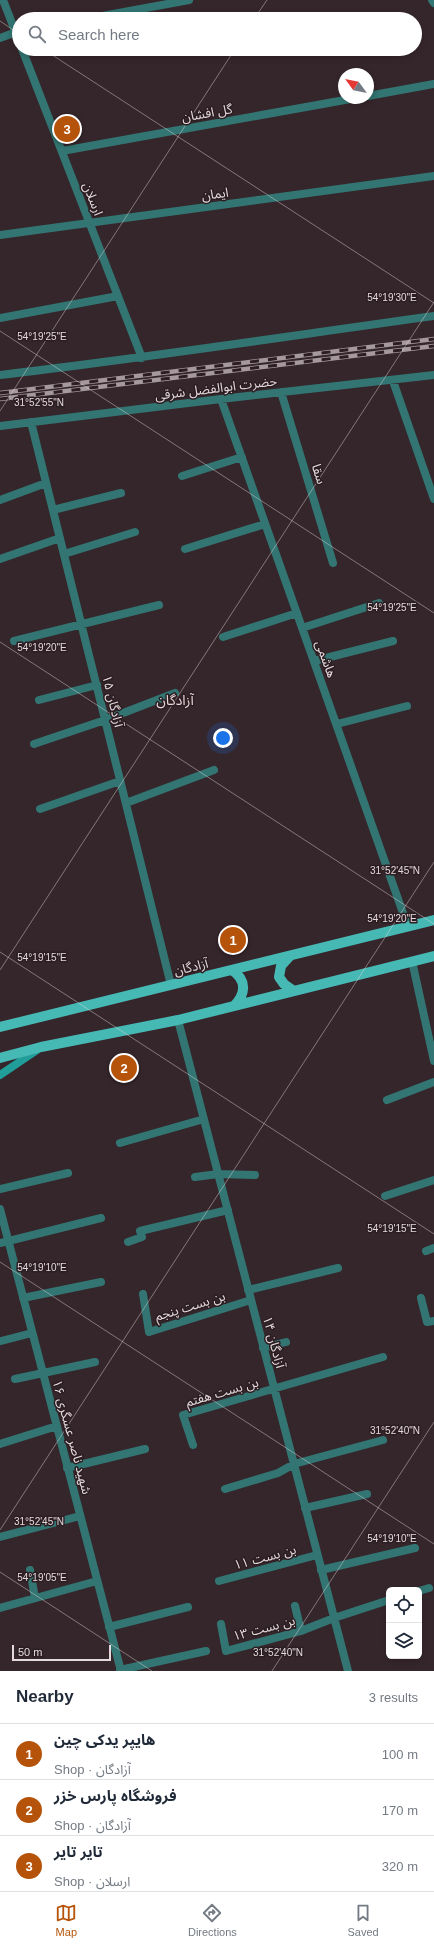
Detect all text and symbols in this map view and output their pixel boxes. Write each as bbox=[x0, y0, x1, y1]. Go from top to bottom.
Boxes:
search box bbox=[12, 12, 422, 56]
icon: search bbox=[26, 23, 48, 45]
text: Search here bbox=[58, 26, 140, 43]
north arrow bbox=[338, 68, 374, 104]
street label: گل افشان bbox=[181, 101, 234, 126]
pin: 3 bbox=[54, 114, 80, 144]
street label: ارسلان bbox=[79, 180, 106, 218]
street label: ایمان bbox=[200, 185, 230, 204]
text: 54°19'30"E bbox=[367, 292, 417, 303]
text: 54°19'25"E bbox=[17, 331, 67, 342]
street label: حضرت ابوالفضل شرقی bbox=[154, 373, 278, 404]
text: 31°52'55"N bbox=[14, 397, 64, 408]
street label: سقا bbox=[309, 462, 329, 486]
text: 54°19'25"E bbox=[367, 602, 417, 613]
street label: هاشمی bbox=[311, 638, 340, 680]
text: 54°19'20"E bbox=[17, 642, 67, 653]
street label: ۱۵ آزادگان bbox=[98, 673, 127, 730]
district label: آزادگان bbox=[156, 692, 195, 709]
your location bbox=[213, 728, 233, 748]
text: 31°52'45"N bbox=[370, 865, 420, 876]
text: 54°19'20"E bbox=[367, 913, 417, 924]
pin: 1 bbox=[220, 925, 246, 955]
text: 54°19'15"E bbox=[17, 952, 67, 963]
street label: آزادگان bbox=[172, 955, 211, 979]
pin: 2 bbox=[111, 1053, 137, 1083]
text: 54°19'15"E bbox=[367, 1223, 417, 1234]
text: 54°19'10"E bbox=[17, 1262, 67, 1273]
street label: بن بست پنجم bbox=[153, 1288, 228, 1327]
street label: ۱۴ آزادگان bbox=[259, 1314, 288, 1371]
street label: بن بست هفتم bbox=[184, 1374, 261, 1412]
street label: ۱۶ شهید ناصر عسگری bbox=[49, 1378, 94, 1496]
text: 31°52'40"N bbox=[370, 1425, 420, 1436]
text: 31°52'45"N bbox=[14, 1516, 64, 1527]
text: 54°19'10"E bbox=[367, 1533, 417, 1544]
street label: بن بست ۱۱ bbox=[232, 1541, 298, 1573]
text: 54°19'05"E bbox=[17, 1572, 67, 1583]
map controls bbox=[386, 1587, 422, 1659]
button: locate bbox=[386, 1587, 422, 1623]
street label: بن بست ۱۳ bbox=[231, 1612, 297, 1644]
button: layers bbox=[386, 1623, 422, 1659]
scale bar bbox=[12, 1643, 111, 1662]
text: 50 m bbox=[18, 1646, 42, 1658]
text: 31°52'40"N bbox=[253, 1647, 303, 1658]
text: Nearby bbox=[16, 1687, 74, 1706]
text: 3 results bbox=[369, 1690, 418, 1705]
text: هایپر یدکی چین bbox=[54, 1731, 155, 1748]
text: 1 bbox=[25, 1747, 33, 1762]
text: 100 m bbox=[382, 1747, 418, 1762]
text: Shop · آزادگان bbox=[54, 1762, 131, 1777]
text: فروشگاه پارس خزر bbox=[54, 1787, 177, 1804]
text: 2 bbox=[25, 1803, 33, 1818]
text: 170 m bbox=[382, 1803, 418, 1818]
text: Shop · آزادگان bbox=[54, 1818, 131, 1833]
text: تایر تایر bbox=[54, 1843, 103, 1860]
text: 3 bbox=[25, 1859, 33, 1874]
text: 320 m bbox=[382, 1859, 418, 1874]
text: Shop · ارسلان bbox=[54, 1874, 130, 1889]
tab: Map bbox=[55, 1902, 77, 1938]
tab: Directions bbox=[188, 1902, 237, 1938]
tab: Saved bbox=[347, 1902, 379, 1938]

